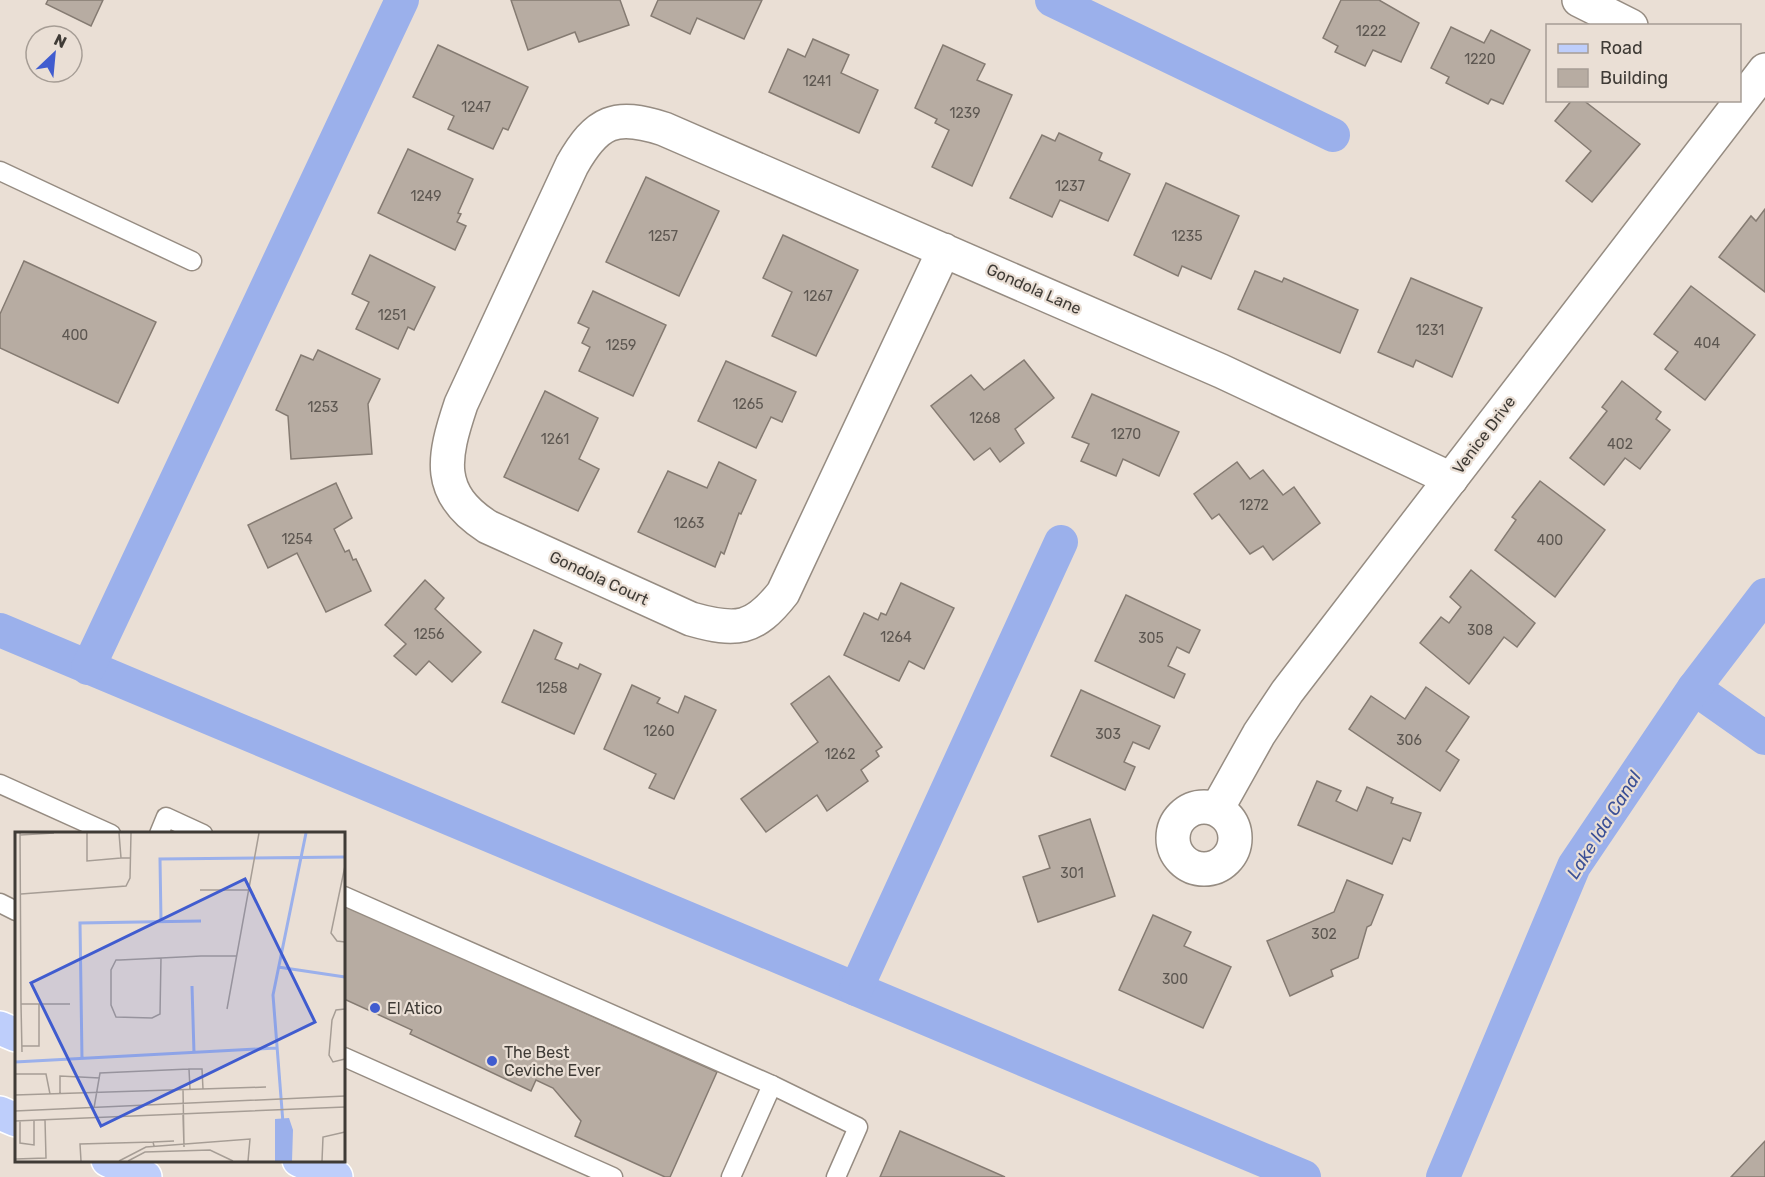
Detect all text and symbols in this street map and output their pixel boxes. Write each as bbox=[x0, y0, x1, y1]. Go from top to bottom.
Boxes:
house number: 1222 bbox=[1356, 23, 1386, 40]
north arrow bbox=[24, 24, 84, 84]
legend bbox=[1546, 24, 1741, 102]
text: N bbox=[51, 30, 70, 52]
text: Road bbox=[1600, 37, 1643, 59]
house number: 1220 bbox=[1464, 51, 1496, 68]
text: Building bbox=[1600, 67, 1668, 89]
house number: 1241 bbox=[803, 73, 831, 90]
house number: 1247 bbox=[461, 99, 491, 116]
house number: 1239 bbox=[950, 105, 980, 122]
house number: 1237 bbox=[1055, 178, 1085, 195]
house number: 1249 bbox=[411, 188, 441, 205]
house number: 1257 bbox=[648, 228, 678, 245]
house number: 1235 bbox=[1172, 228, 1202, 245]
street label: Gondola Lane bbox=[984, 260, 1084, 318]
house number: 1267 bbox=[803, 288, 833, 305]
house number: 1251 bbox=[378, 307, 406, 324]
house number: 1231 bbox=[1416, 322, 1444, 339]
house number: 400 bbox=[62, 327, 88, 344]
house number: 404 bbox=[1694, 335, 1720, 352]
house number: 1259 bbox=[606, 337, 636, 354]
street label: Venice Drive bbox=[1449, 392, 1519, 478]
house number: 1265 bbox=[733, 396, 763, 413]
house number: 1253 bbox=[308, 399, 338, 416]
house number: 1268 bbox=[969, 410, 1001, 427]
house number: 1270 bbox=[1111, 426, 1141, 443]
house number: 1261 bbox=[541, 431, 569, 448]
house number: 402 bbox=[1607, 436, 1633, 453]
house number: 1272 bbox=[1239, 497, 1269, 514]
house number: 1263 bbox=[673, 515, 705, 532]
house number: 1254 bbox=[281, 531, 313, 548]
house number: 400 bbox=[1537, 532, 1563, 549]
street label: Gondola Court bbox=[547, 547, 651, 609]
house number: 308 bbox=[1467, 622, 1493, 639]
house number: 1256 bbox=[414, 626, 444, 643]
house number: 1264 bbox=[880, 629, 912, 646]
house number: 305 bbox=[1138, 630, 1164, 647]
house number: 1258 bbox=[536, 680, 568, 697]
house number: 1260 bbox=[643, 723, 675, 740]
house number: 303 bbox=[1095, 726, 1121, 743]
house number: 306 bbox=[1396, 732, 1422, 749]
house number: 1262 bbox=[825, 746, 855, 763]
water label: Lake Ida Canal bbox=[1562, 767, 1646, 883]
inset map bbox=[15, 832, 345, 1162]
house number: 301 bbox=[1060, 865, 1084, 882]
house number: 302 bbox=[1311, 926, 1337, 943]
house number: 300 bbox=[1162, 971, 1188, 988]
place label: El Atico bbox=[387, 999, 443, 1018]
marker: El Atico bbox=[368, 1001, 382, 1015]
place label: The Best Ceviche Ever bbox=[504, 1043, 601, 1080]
marker: The Best Ceviche Ever bbox=[485, 1054, 499, 1068]

